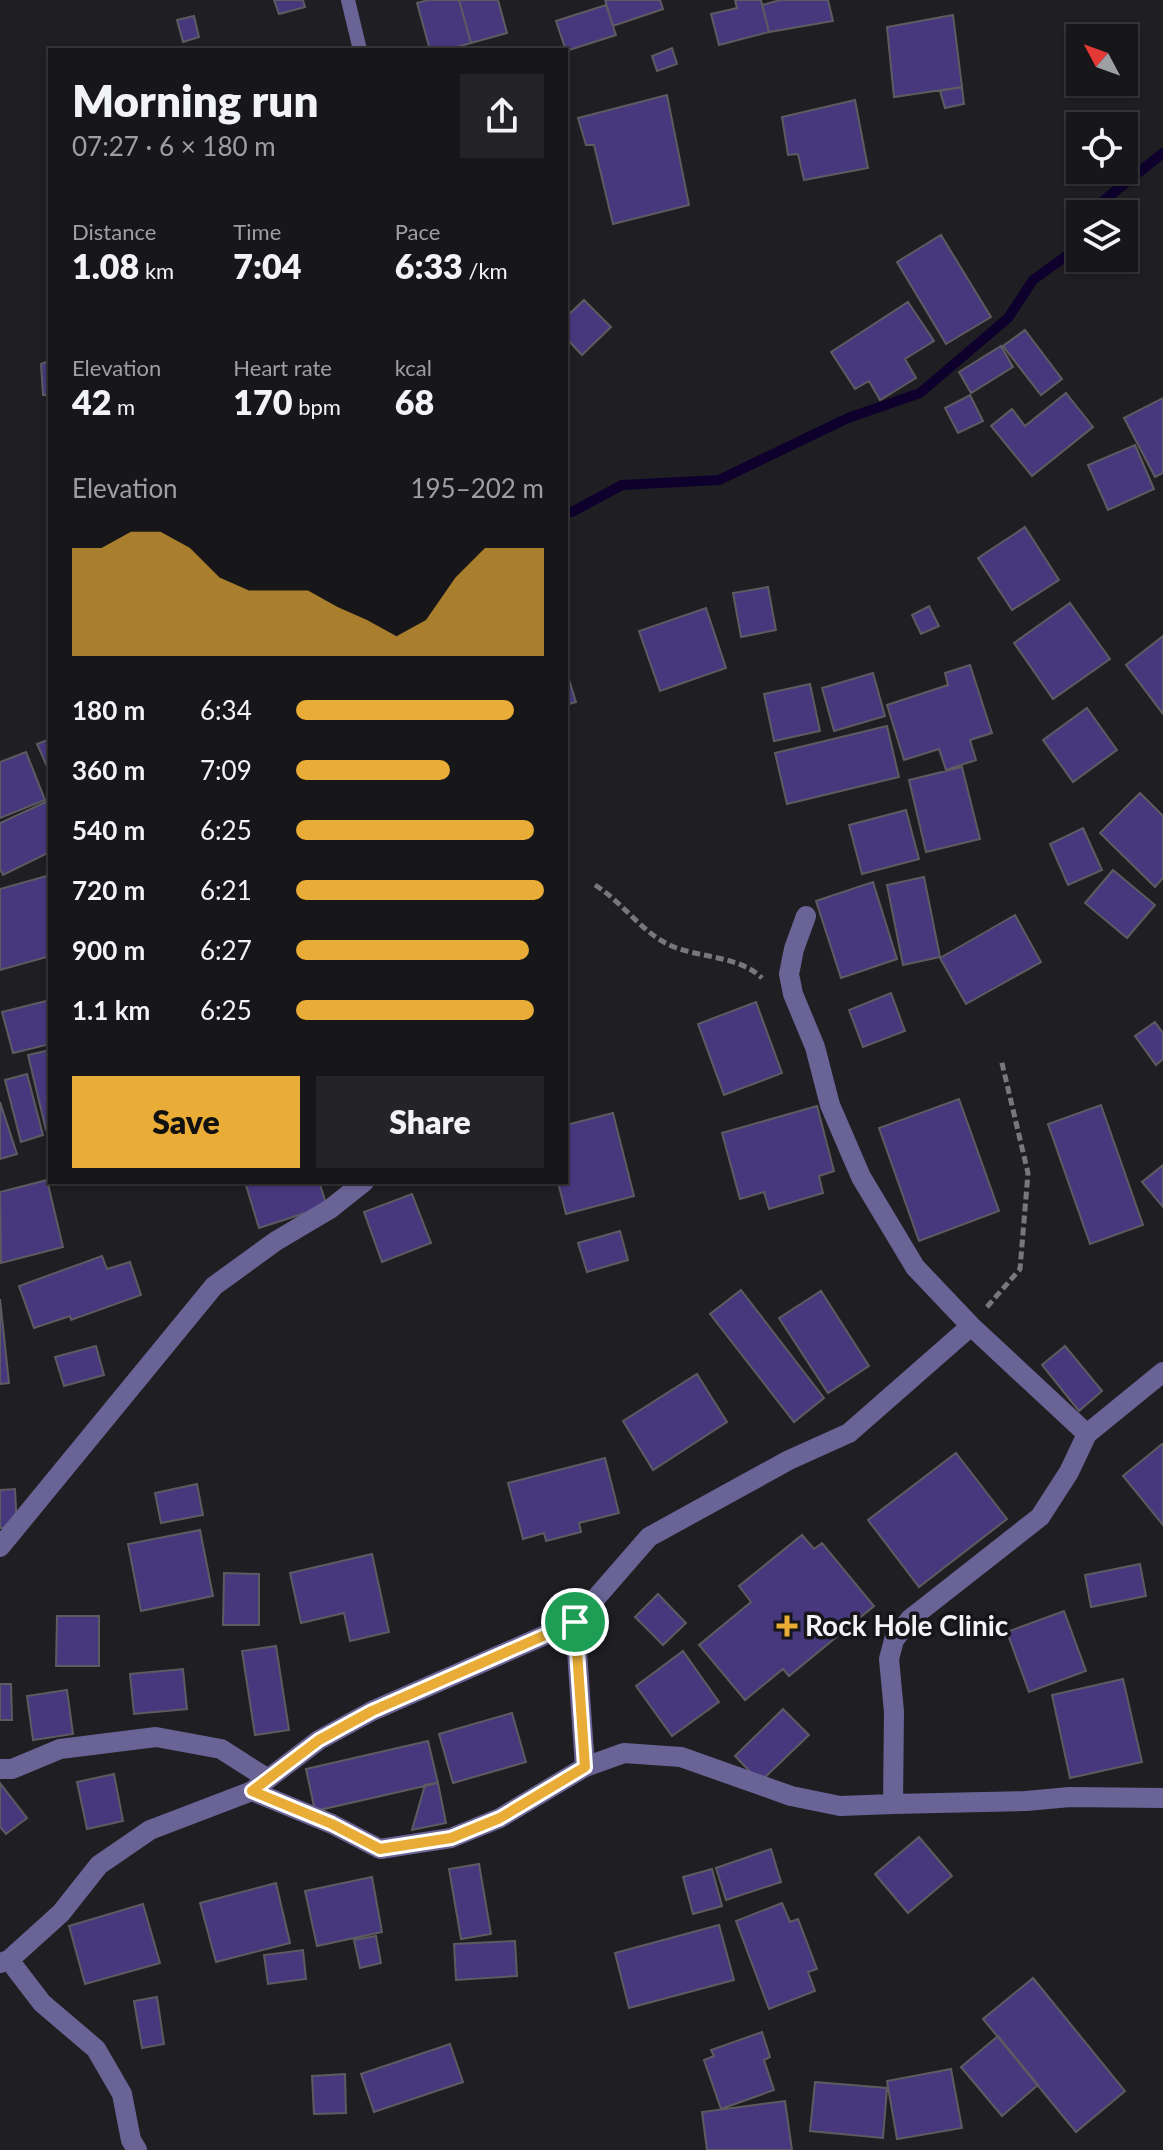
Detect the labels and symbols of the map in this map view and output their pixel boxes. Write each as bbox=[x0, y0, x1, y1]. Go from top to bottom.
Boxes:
north arrow bbox=[1066, 24, 1138, 96]
pin bbox=[541, 1588, 609, 1656]
place label: Rock Hole Clinic bbox=[805, 1608, 1009, 1642]
marker: Rock Hole Clinic bbox=[776, 1615, 798, 1637]

